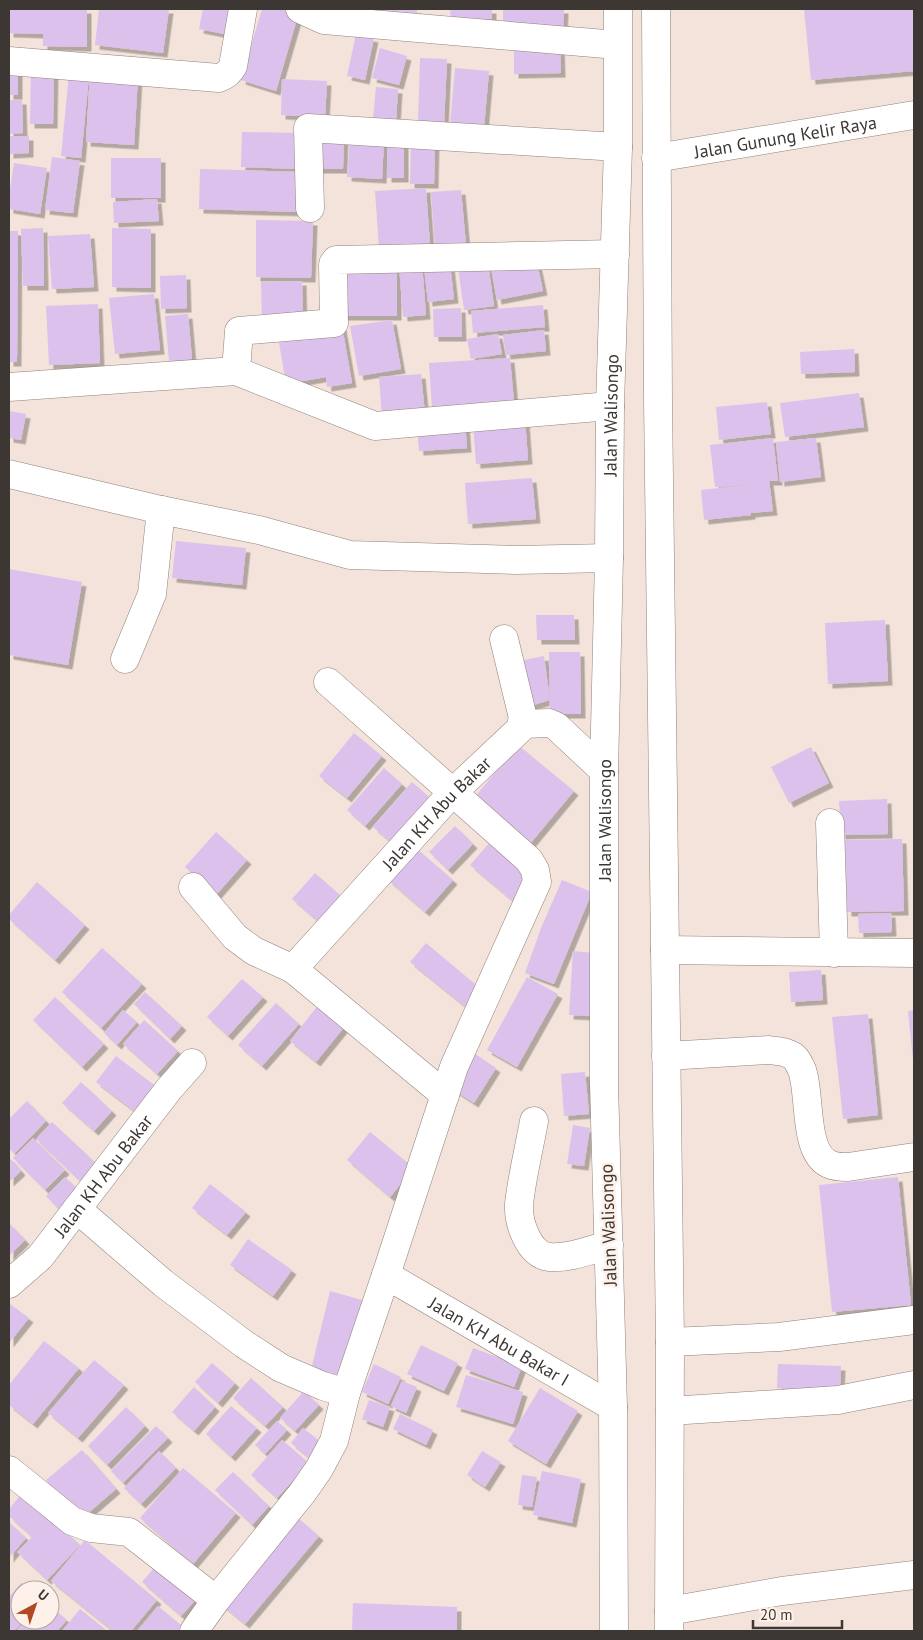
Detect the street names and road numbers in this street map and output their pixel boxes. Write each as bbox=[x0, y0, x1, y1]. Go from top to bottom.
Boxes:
street label: Jalan Gunung Kelir Raya bbox=[691, 110, 878, 163]
street label: Jalan Walisongo bbox=[598, 354, 623, 477]
street label: Jalan KH Abu Bakar bbox=[376, 751, 496, 875]
street label: Jalan Walisongo bbox=[593, 759, 616, 882]
street label: Jalan KH Abu Bakar bbox=[48, 1110, 157, 1242]
street label: Jalan Walisongo bbox=[594, 1164, 622, 1287]
street label: Jalan KH Abu Bakar I bbox=[424, 1291, 573, 1391]

